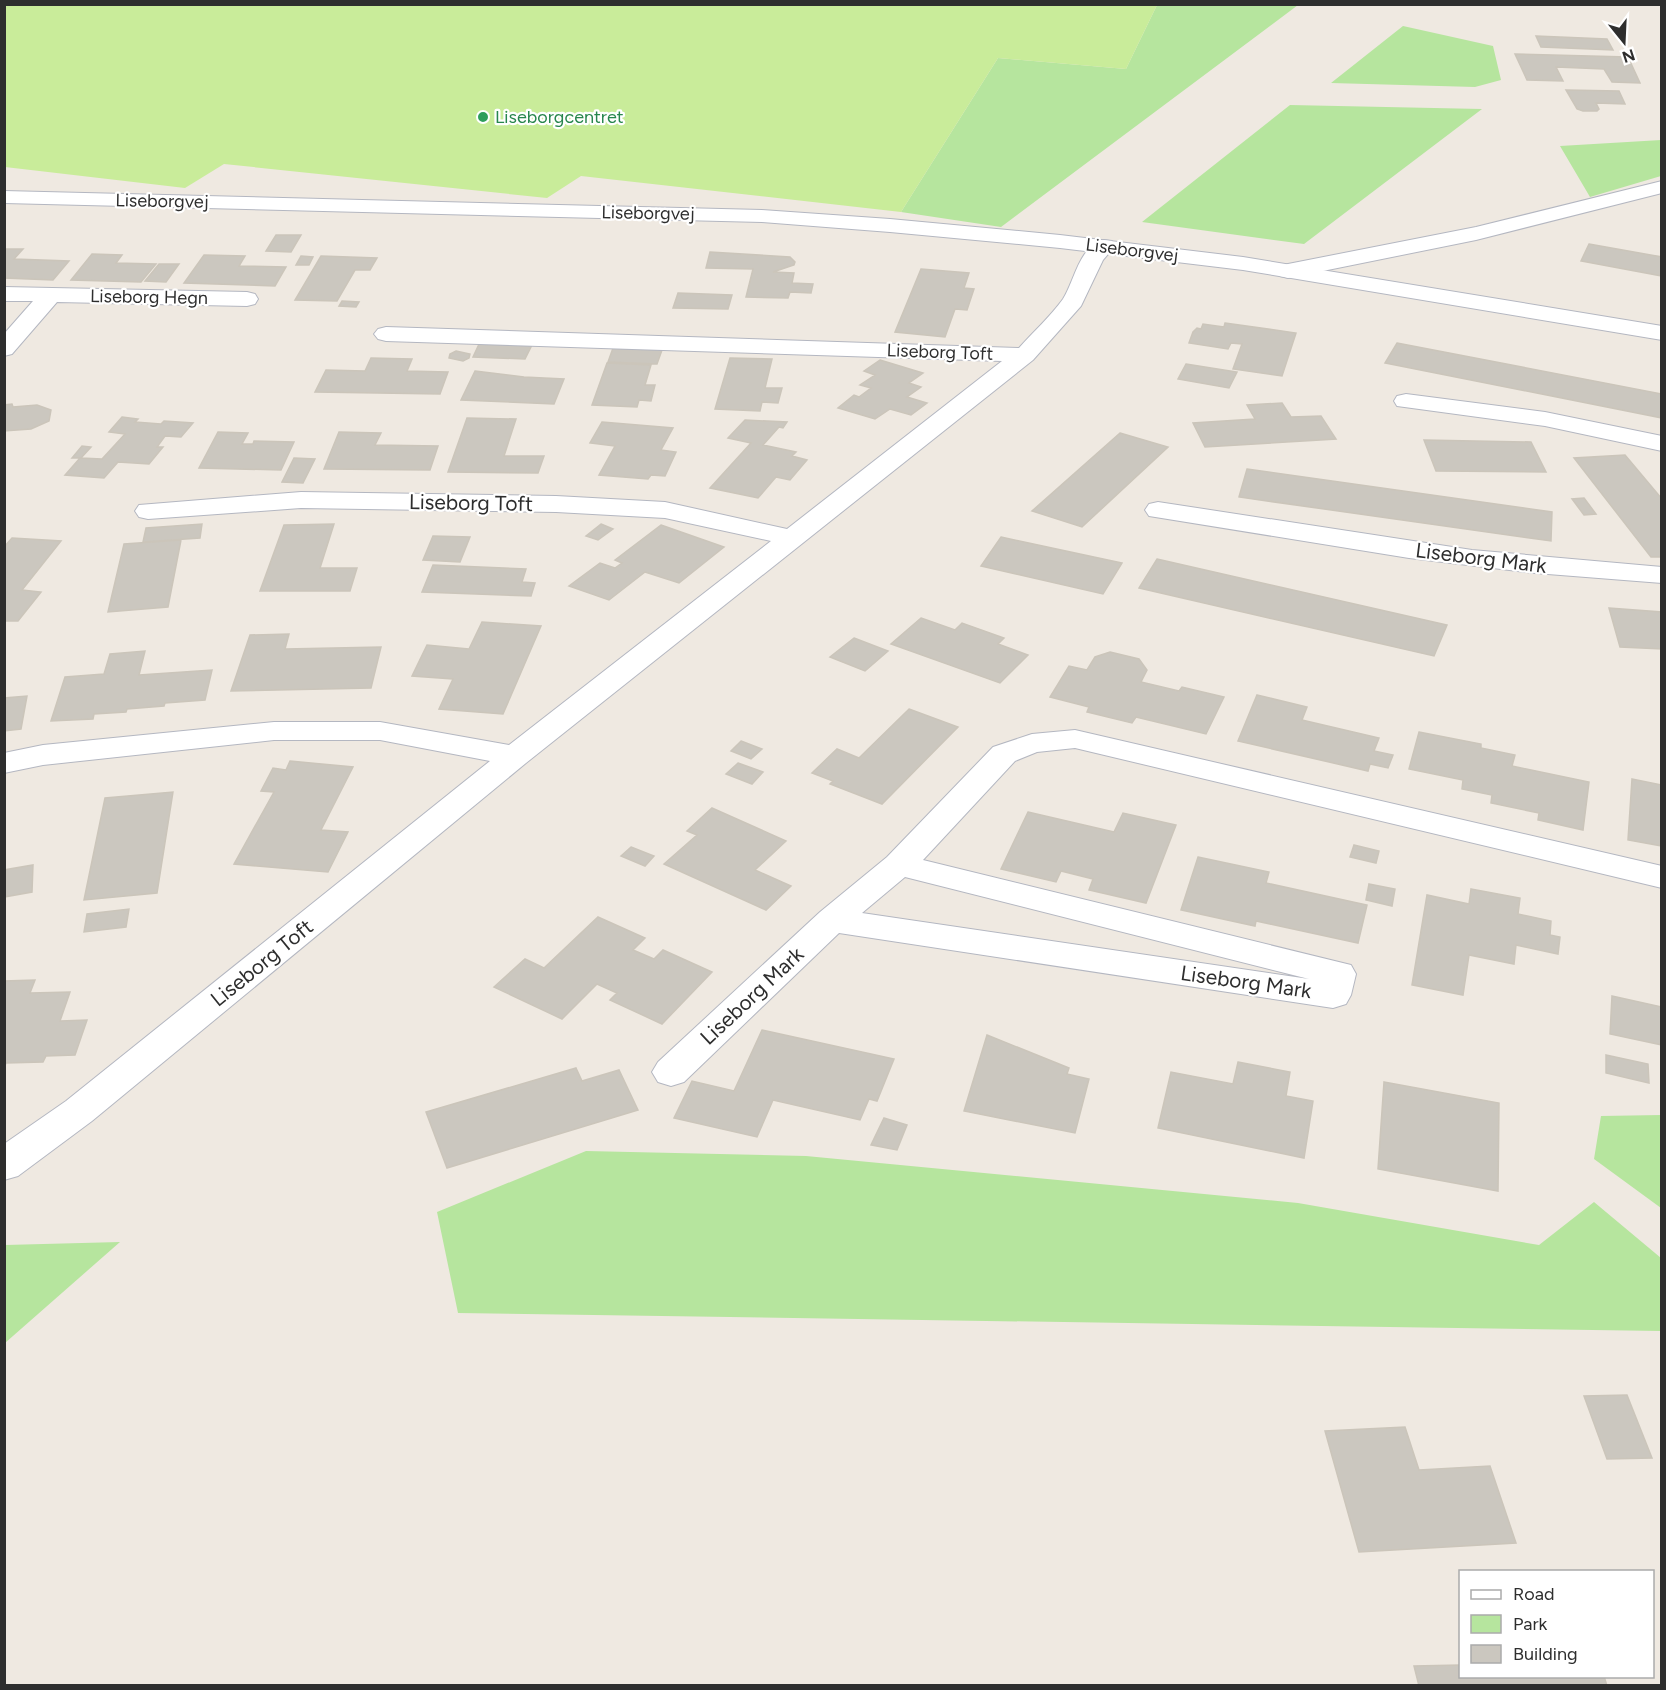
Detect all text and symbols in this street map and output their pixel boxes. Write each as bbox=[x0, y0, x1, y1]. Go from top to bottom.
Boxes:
north arrow bbox=[1594, 12, 1654, 72]
text: N bbox=[1620, 45, 1637, 67]
place label: Liseborgcentret bbox=[495, 106, 624, 128]
marker: Liseborgcentret bbox=[476, 110, 490, 124]
street label: Liseborgvej bbox=[115, 189, 209, 213]
street label: Liseborgvej bbox=[601, 201, 695, 225]
street label: Liseborgvej bbox=[1084, 233, 1180, 267]
street label: Liseborg Hegn bbox=[90, 285, 208, 309]
street label: Liseborg Toft bbox=[886, 339, 994, 365]
street label: Liseborg Toft bbox=[409, 489, 533, 516]
street label: Liseborg Mark bbox=[1414, 537, 1549, 578]
street label: Liseborg Toft bbox=[206, 914, 318, 1011]
street label: Liseborg Mark bbox=[695, 941, 809, 1050]
street label: Liseborg Mark bbox=[1179, 960, 1314, 1003]
legend bbox=[1459, 1570, 1654, 1678]
text: Road bbox=[1513, 1583, 1554, 1605]
text: Park bbox=[1513, 1613, 1548, 1635]
text: Building bbox=[1513, 1643, 1578, 1665]

